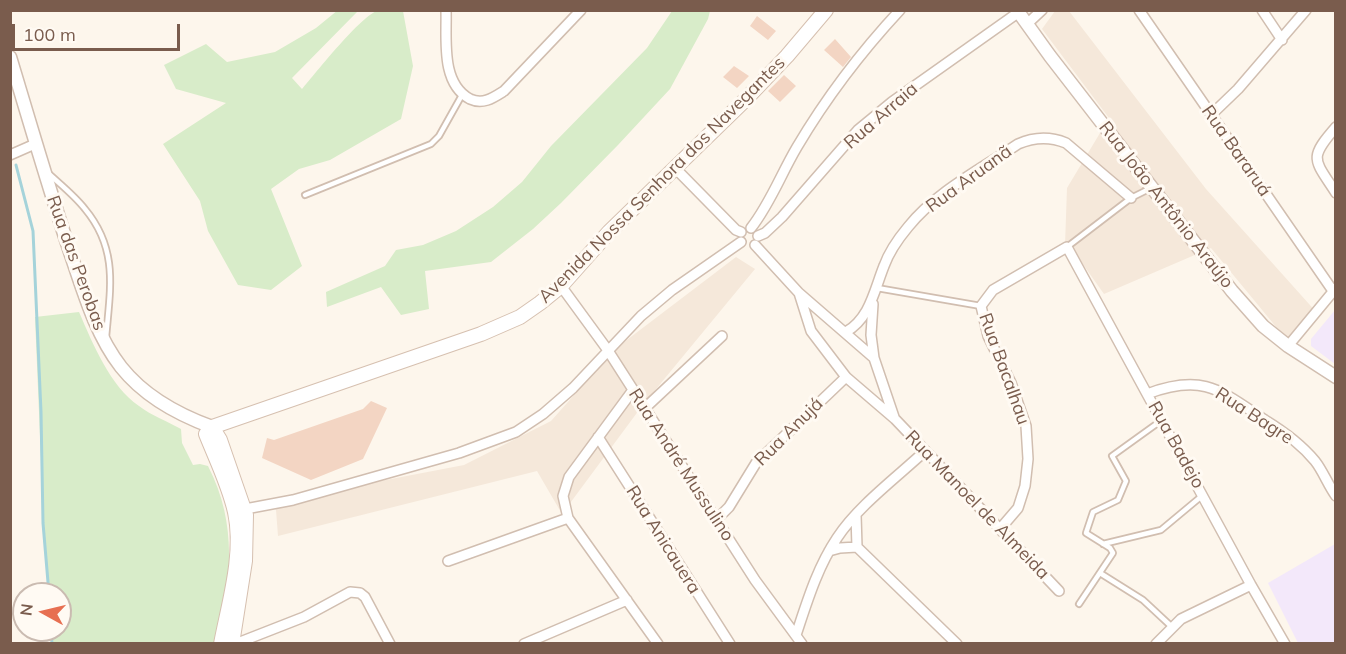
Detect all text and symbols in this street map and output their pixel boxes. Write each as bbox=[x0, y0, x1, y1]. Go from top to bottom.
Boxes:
scale bar bbox=[15, 12, 183, 50]
text: 100 m bbox=[23, 23, 76, 46]
street label: Avenida Nossa Senhora dos Navegantes bbox=[534, 52, 790, 308]
street label: Rua Arraia bbox=[840, 78, 922, 154]
street label: Rua Bararuá bbox=[1197, 101, 1275, 201]
street label: Rua João Antônio Araújo bbox=[1094, 117, 1238, 293]
street label: Rua Aruanã bbox=[922, 141, 1016, 217]
street label: Rua das Perobas bbox=[42, 193, 110, 333]
street label: Rua Bacalhau bbox=[974, 310, 1034, 428]
street label: Rua Bagre bbox=[1211, 383, 1297, 449]
street label: Rua André Mussulino bbox=[624, 385, 738, 545]
street label: Rua Anujá bbox=[750, 393, 828, 471]
street label: Rua Badejo bbox=[1143, 398, 1209, 492]
street label: Rua Manoel de Almeida bbox=[900, 426, 1054, 584]
street label: Rua Anicauera bbox=[621, 482, 705, 598]
north arrow bbox=[12, 582, 72, 642]
text: N bbox=[15, 602, 37, 617]

